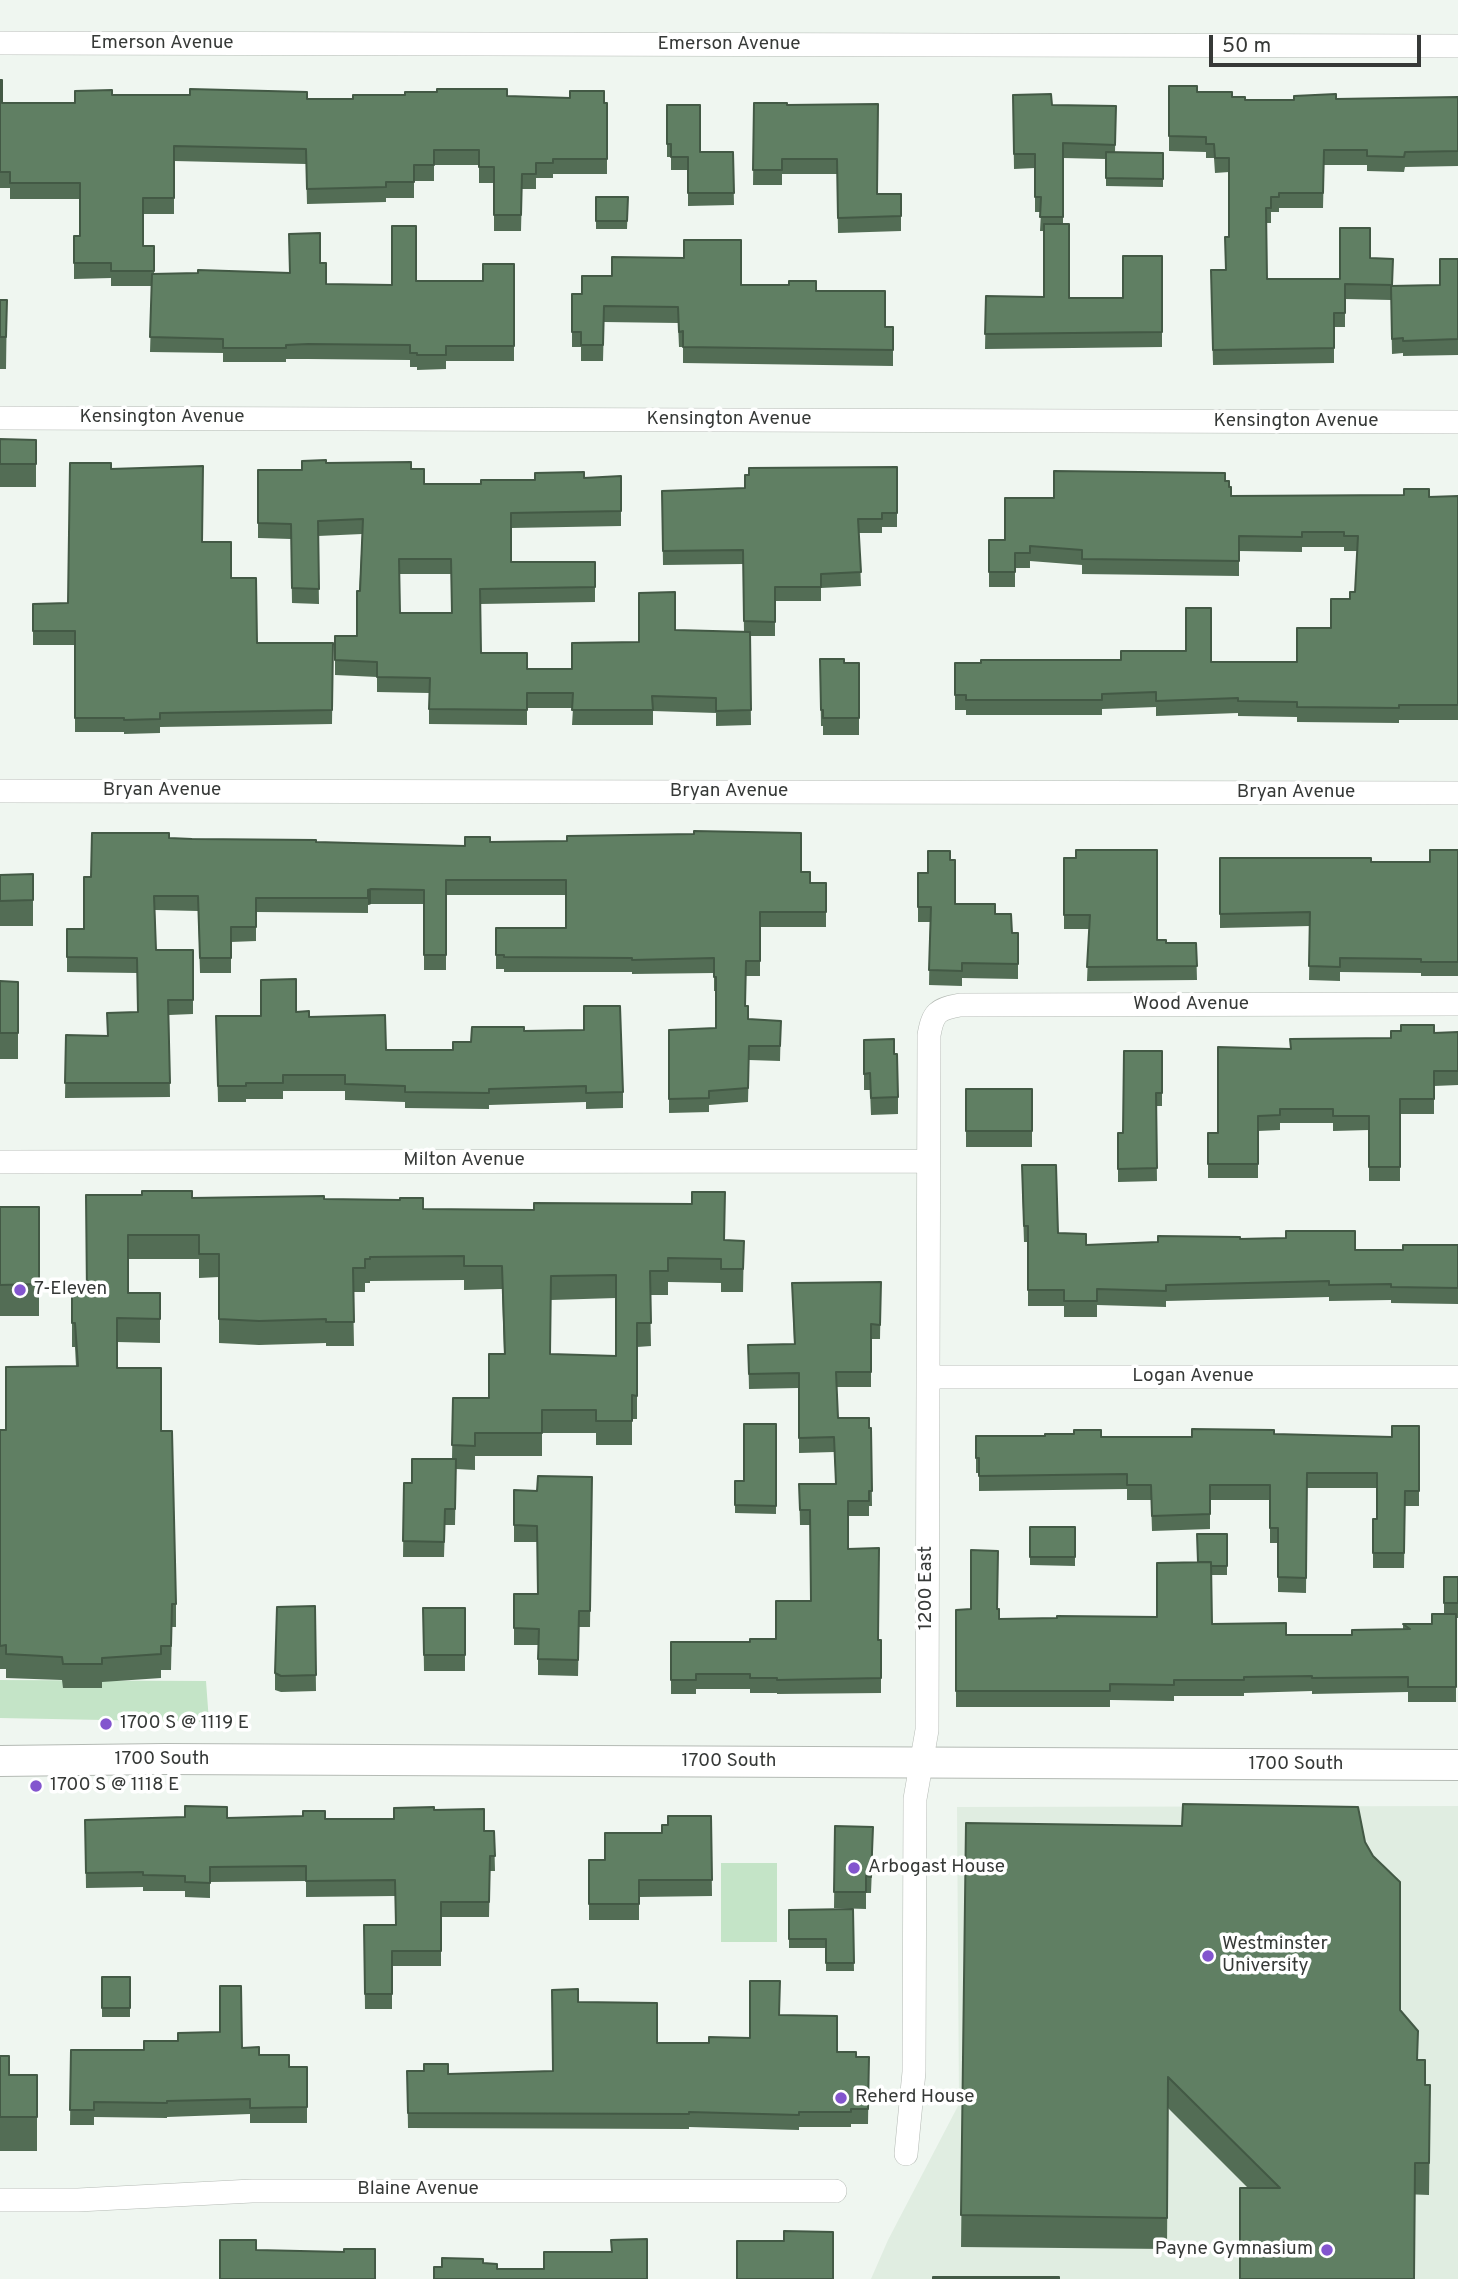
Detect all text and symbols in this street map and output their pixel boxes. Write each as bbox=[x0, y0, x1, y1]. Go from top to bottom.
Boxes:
scale bar bbox=[1213, 21, 1425, 65]
street label: Emerson Avenue bbox=[90, 33, 234, 55]
text: 50 m bbox=[1222, 33, 1271, 60]
street label: Emerson Avenue bbox=[657, 34, 801, 56]
street label: Kensington Avenue bbox=[80, 407, 244, 429]
street label: Kensington Avenue bbox=[647, 409, 811, 431]
street label: Kensington Avenue bbox=[1214, 411, 1378, 433]
street label: Bryan Avenue bbox=[103, 780, 221, 802]
street label: Bryan Avenue bbox=[670, 781, 788, 803]
street label: Bryan Avenue bbox=[1237, 782, 1355, 804]
street label: Wood Avenue bbox=[1133, 994, 1249, 1016]
street label: Milton Avenue bbox=[403, 1150, 525, 1172]
place label: 7-Eleven bbox=[34, 1279, 107, 1301]
marker: 7-Eleven bbox=[12, 1282, 28, 1298]
street label: Logan Avenue bbox=[1132, 1366, 1254, 1388]
street label: 1200 East bbox=[916, 1546, 938, 1630]
place label: 1700 S @ 1119 E bbox=[120, 1713, 249, 1735]
marker: 1700 S @ 1119 E bbox=[98, 1716, 114, 1732]
street label: 1700 South bbox=[115, 1749, 209, 1771]
street label: 1700 South bbox=[682, 1751, 776, 1773]
street label: 1700 South bbox=[1249, 1754, 1343, 1776]
place label: 1700 S @ 1118 E bbox=[50, 1775, 179, 1797]
marker: 1700 S @ 1118 E bbox=[28, 1778, 44, 1794]
place label: Arbogast House bbox=[868, 1857, 1005, 1879]
marker: Arbogast House bbox=[846, 1860, 862, 1876]
place label: Westminster University bbox=[1222, 1934, 1328, 1978]
marker: Westminster University bbox=[1200, 1948, 1216, 1964]
place label: Reherd House bbox=[855, 2087, 974, 2109]
marker: Reherd House bbox=[833, 2090, 849, 2106]
street label: Blaine Avenue bbox=[357, 2179, 479, 2201]
place label: Payne Gymnasium bbox=[1155, 2239, 1313, 2261]
marker: Payne Gymnasium bbox=[1319, 2242, 1335, 2258]

